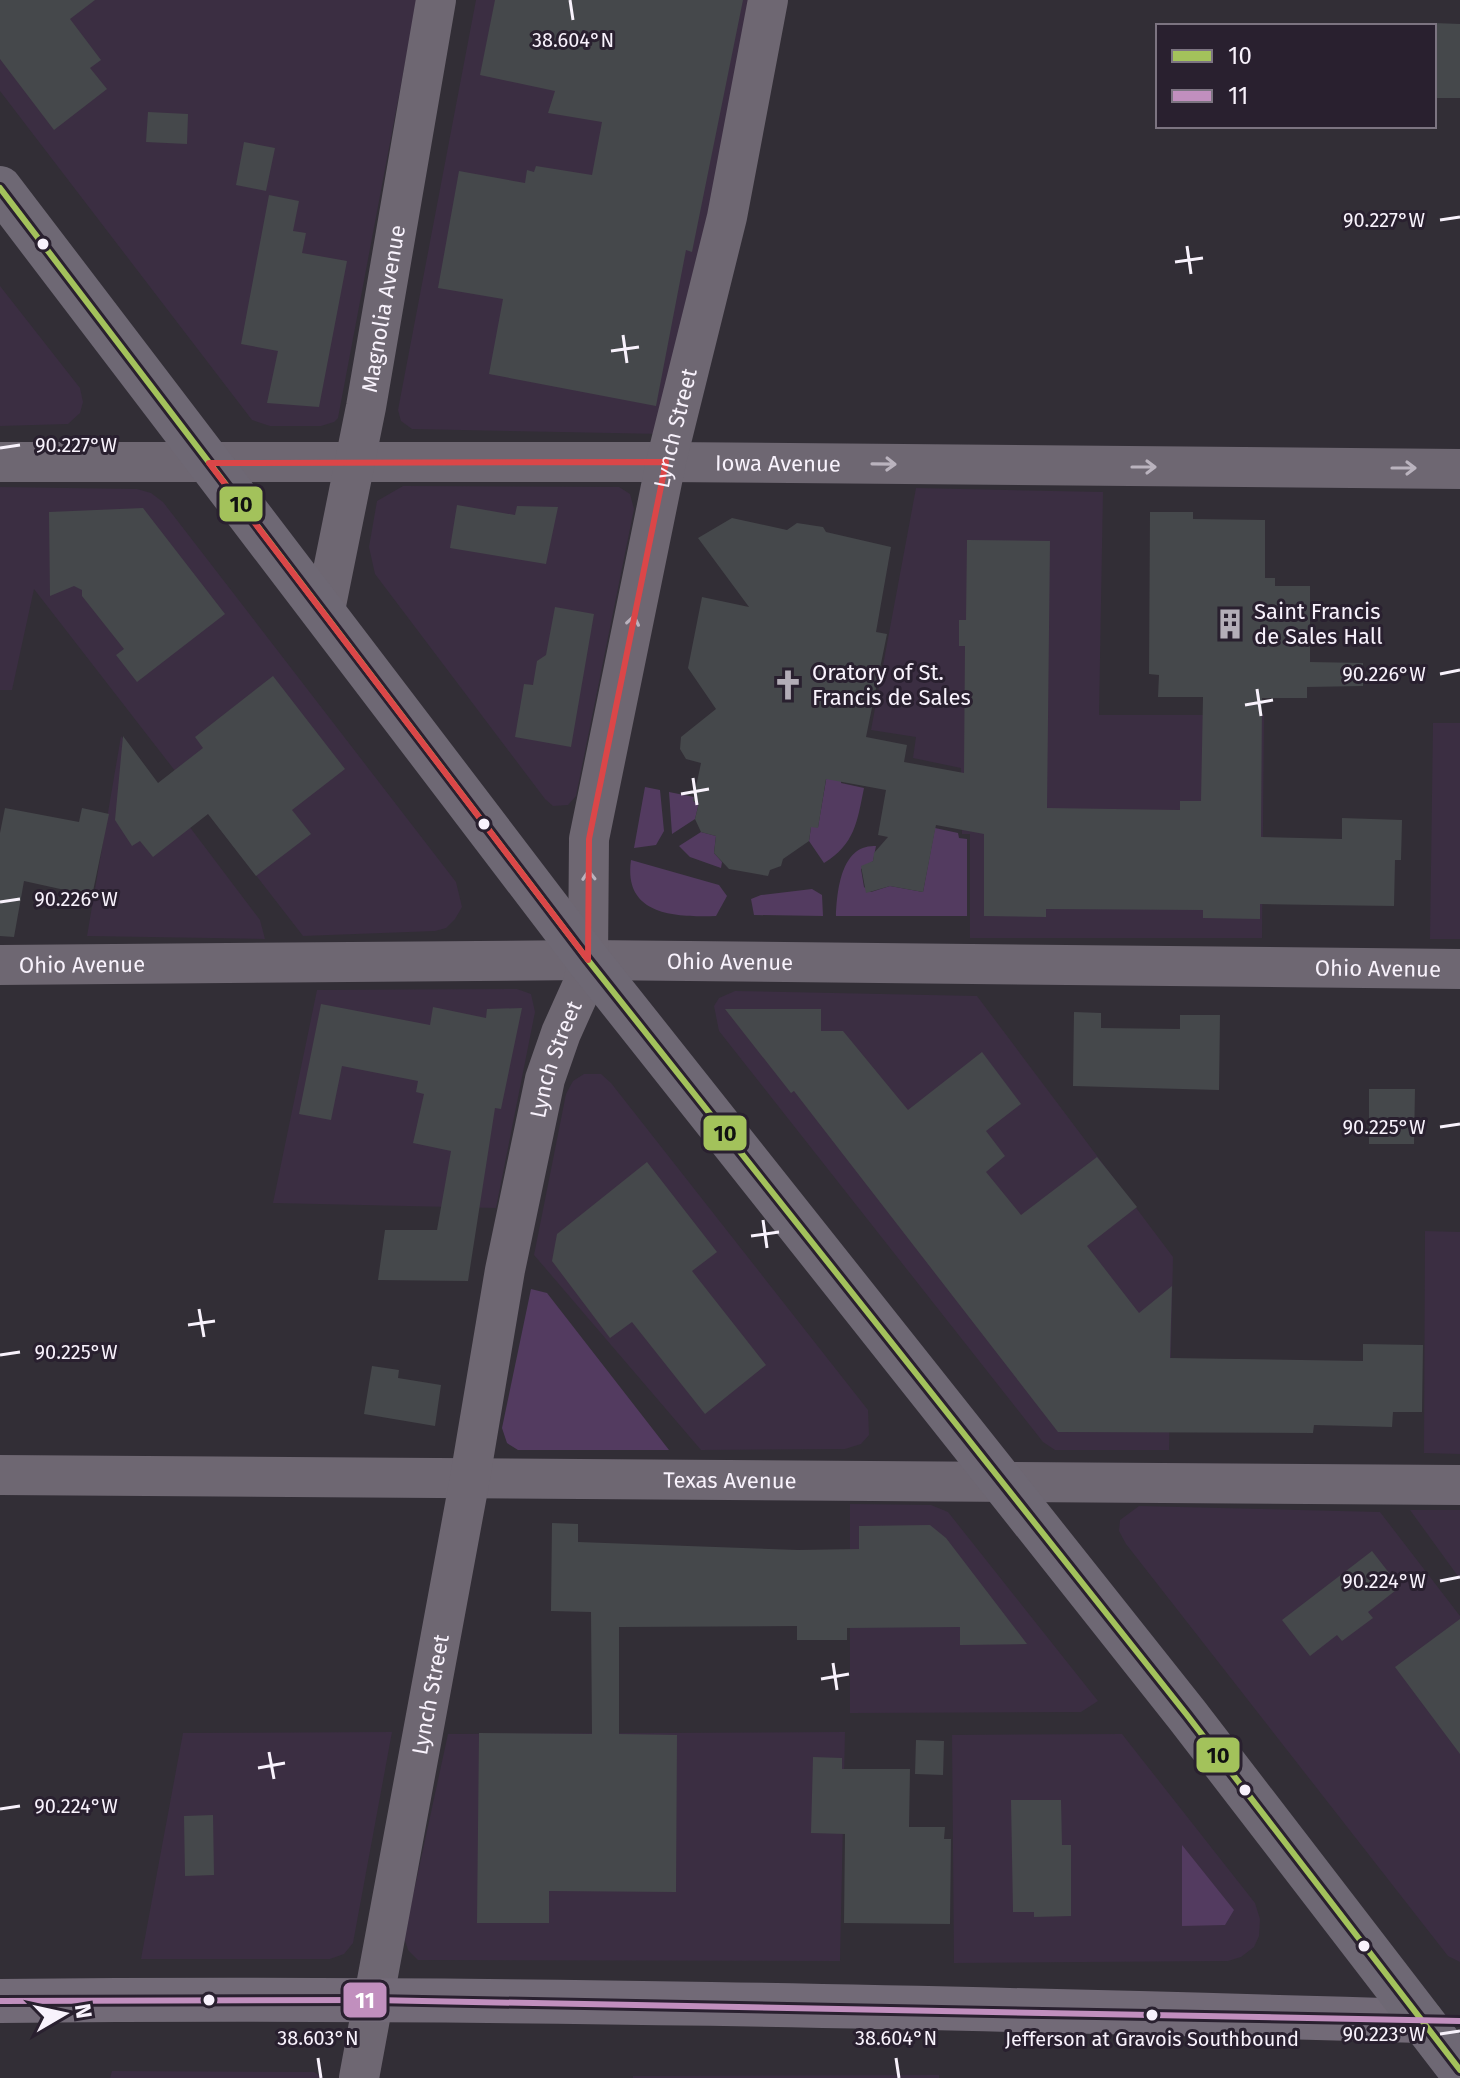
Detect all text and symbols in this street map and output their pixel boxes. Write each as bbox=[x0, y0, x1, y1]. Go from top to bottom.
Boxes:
legend bbox=[1156, 24, 1436, 128]
text: 38.604°N bbox=[532, 28, 614, 52]
text: 10 bbox=[1228, 42, 1252, 70]
text: 11 bbox=[1228, 82, 1248, 110]
text: 90.227°W bbox=[1343, 208, 1426, 232]
street label: Magnolia Avenue bbox=[356, 223, 411, 395]
unlabelled marker bbox=[35, 236, 51, 252]
street label: Lynch Street bbox=[648, 366, 703, 490]
text: 90.227°W bbox=[35, 433, 118, 457]
street label: Iowa Avenue bbox=[715, 449, 841, 478]
one-way arrow bbox=[870, 456, 897, 472]
one-way arrow bbox=[1130, 459, 1157, 475]
one-way arrow bbox=[1390, 461, 1417, 476]
line badge: 10 bbox=[218, 485, 264, 523]
text: 10 bbox=[229, 491, 253, 518]
place label: Saint Francis de Sales Hall bbox=[1254, 598, 1383, 650]
building icon: Saint Francis de Sales Hall bbox=[1213, 607, 1247, 641]
one-way arrow bbox=[626, 614, 641, 640]
place label: Oratory of St. Francis de Sales bbox=[812, 659, 971, 711]
text: 90.226°W bbox=[1342, 662, 1426, 686]
church icon: Oratory of St. Francis de Sales bbox=[771, 668, 805, 702]
unlabelled marker bbox=[476, 816, 492, 832]
one-way arrow bbox=[581, 869, 596, 896]
text: 90.226°W bbox=[34, 887, 118, 911]
street label: Ohio Avenue bbox=[667, 948, 793, 976]
street label: Ohio Avenue bbox=[19, 951, 145, 979]
street label: Ohio Avenue bbox=[1315, 955, 1441, 983]
street label: Lynch Street bbox=[524, 996, 588, 1120]
line badge: 10 bbox=[702, 1114, 748, 1152]
text: 90.225°W bbox=[1342, 1115, 1426, 1139]
text: 10 bbox=[713, 1120, 737, 1147]
text: 90.225°W bbox=[34, 1340, 118, 1364]
street label: Texas Avenue bbox=[663, 1467, 797, 1494]
text: 90.224°W bbox=[1342, 1569, 1426, 1593]
street label: Lynch Street bbox=[406, 1632, 455, 1757]
line badge: 10 bbox=[1195, 1736, 1241, 1774]
text: 10 bbox=[1206, 1742, 1230, 1769]
unlabelled marker bbox=[1237, 1782, 1253, 1798]
text: 90.224°W bbox=[34, 1794, 118, 1818]
unlabelled marker bbox=[1356, 1938, 1372, 1954]
north arrow bbox=[24, 1974, 104, 2054]
line badge: 11 bbox=[342, 1981, 388, 2019]
text: 11 bbox=[355, 1987, 375, 2014]
unlabelled marker bbox=[201, 1992, 217, 2008]
text: N bbox=[69, 2002, 98, 2020]
marker: Jefferson at Gravois Southbound bbox=[1144, 2007, 1160, 2023]
text: 90.223°W bbox=[1342, 2022, 1426, 2046]
text: 38.603°N bbox=[277, 2026, 359, 2050]
text: 38.604°N bbox=[855, 2026, 937, 2050]
place label: Jefferson at Gravois Southbound bbox=[1005, 2027, 1299, 2051]

